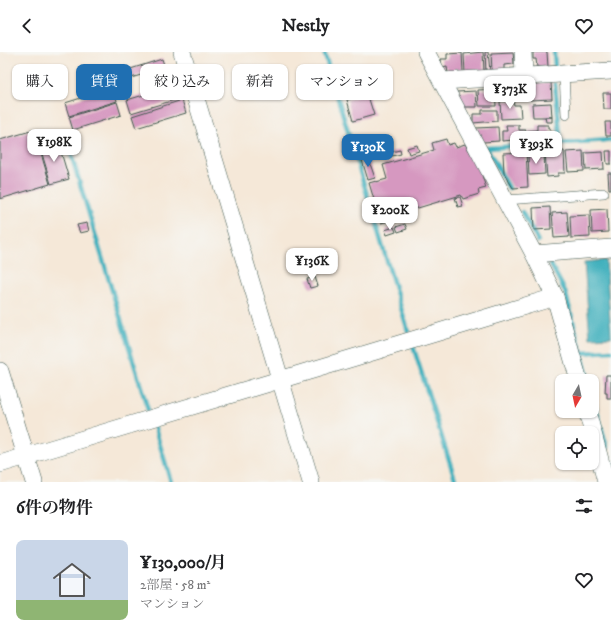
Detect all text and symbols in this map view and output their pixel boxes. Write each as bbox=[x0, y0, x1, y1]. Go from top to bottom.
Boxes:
icon: back bbox=[16, 15, 38, 37]
text: Nestly bbox=[282, 15, 329, 37]
icon: heart bbox=[573, 15, 595, 37]
chip: 購入 bbox=[12, 64, 68, 100]
chip: 賃貸 bbox=[76, 64, 132, 100]
chip: 絞り込み bbox=[140, 64, 224, 100]
chip: 新着 bbox=[232, 64, 288, 100]
chip: マンション bbox=[296, 64, 393, 100]
pin: ¥373K bbox=[482, 76, 538, 110]
text: ¥373K bbox=[493, 81, 527, 97]
pin: ¥198K bbox=[26, 129, 82, 163]
pin: ¥393K bbox=[508, 131, 564, 165]
text: ¥198K bbox=[36, 134, 72, 150]
pin: ¥130K bbox=[340, 134, 396, 168]
text: ¥393K bbox=[519, 136, 553, 152]
text: ¥130K bbox=[351, 139, 385, 155]
pin: ¥200K bbox=[362, 197, 418, 231]
text: ¥200K bbox=[371, 202, 409, 218]
pin: ¥136K bbox=[284, 248, 340, 282]
text: ¥136K bbox=[295, 253, 329, 269]
north arrow bbox=[555, 374, 599, 418]
map controls bbox=[555, 374, 599, 470]
button: locate bbox=[555, 426, 599, 470]
icon: filters bbox=[573, 495, 595, 517]
text: 6件の物件 bbox=[16, 497, 93, 519]
text: ¥130,000/月 bbox=[140, 552, 227, 574]
icon: home bbox=[48, 556, 96, 604]
icon: heart bbox=[573, 569, 595, 591]
text: 2部屋 · 58 m² bbox=[140, 577, 210, 593]
text: マンション bbox=[140, 596, 204, 612]

